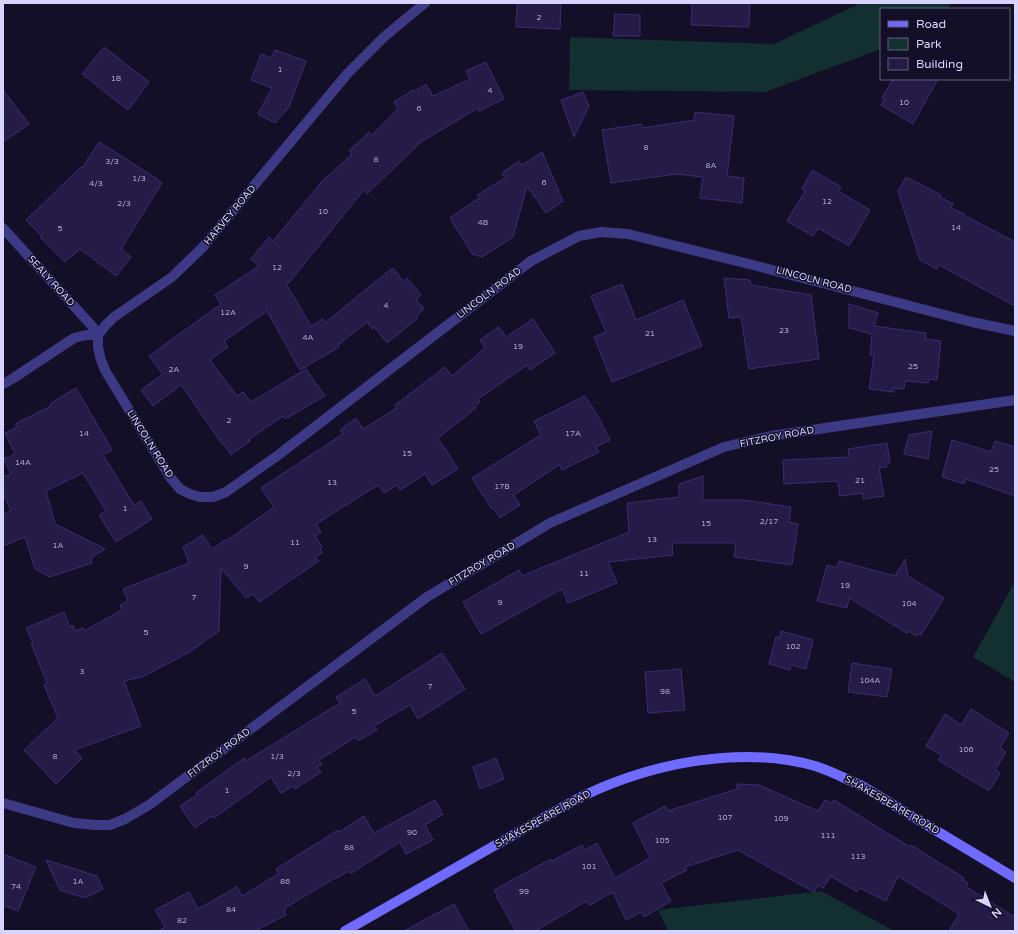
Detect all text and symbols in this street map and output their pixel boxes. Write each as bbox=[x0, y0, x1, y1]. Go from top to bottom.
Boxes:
legend bbox=[880, 8, 1010, 80]
house number: 2 bbox=[536, 13, 542, 22]
text: Road bbox=[916, 17, 946, 31]
text: Park bbox=[916, 37, 942, 51]
text: Building bbox=[916, 57, 963, 71]
house number: 1 bbox=[277, 65, 283, 74]
house number: 1B bbox=[111, 74, 122, 83]
house number: 4 bbox=[487, 86, 493, 95]
house number: 10 bbox=[899, 98, 909, 107]
house number: 6 bbox=[416, 104, 422, 113]
house number: 8 bbox=[643, 143, 649, 152]
house number: 8 bbox=[373, 155, 379, 164]
house number: 3/3 bbox=[105, 157, 119, 166]
house number: 8A bbox=[706, 161, 717, 170]
house number: 1/3 bbox=[132, 174, 146, 183]
house number: 6 bbox=[541, 178, 547, 187]
house number: 4/3 bbox=[89, 179, 103, 188]
street label: HARVEY ROAD bbox=[201, 183, 259, 247]
house number: 12 bbox=[822, 197, 832, 206]
house number: 2/3 bbox=[117, 199, 131, 208]
house number: 10 bbox=[318, 207, 328, 216]
house number: 4B bbox=[478, 218, 489, 227]
house number: 14 bbox=[951, 223, 961, 232]
house number: 5 bbox=[57, 224, 63, 233]
street label: SEALY ROAD bbox=[25, 253, 77, 309]
house number: 12 bbox=[272, 263, 282, 272]
street label: LINCOLN ROAD bbox=[775, 264, 853, 296]
street label: LINCOLN ROAD bbox=[454, 265, 524, 321]
house number: 4 bbox=[383, 301, 389, 310]
house number: 12A bbox=[220, 308, 236, 317]
house number: 23 bbox=[779, 326, 789, 335]
house number: 21 bbox=[645, 329, 655, 338]
house number: 4A bbox=[303, 333, 314, 342]
house number: 19 bbox=[513, 342, 523, 351]
house number: 25 bbox=[908, 362, 918, 371]
house number: 2A bbox=[169, 365, 180, 374]
street label: LINCOLN ROAD bbox=[124, 408, 176, 480]
house number: 2 bbox=[226, 416, 232, 425]
street label: FITZROY ROAD bbox=[739, 424, 815, 450]
house number: 14 bbox=[79, 429, 89, 438]
house number: 17A bbox=[565, 429, 581, 438]
house number: 15 bbox=[402, 449, 412, 458]
house number: 14A bbox=[15, 458, 31, 467]
house number: 25 bbox=[989, 465, 999, 474]
house number: 21 bbox=[855, 476, 865, 485]
house number: 13 bbox=[327, 478, 337, 487]
house number: 17B bbox=[494, 482, 510, 491]
house number: 1 bbox=[122, 504, 128, 513]
house number: 2/17 bbox=[760, 517, 778, 526]
house number: 15 bbox=[701, 519, 711, 528]
house number: 13 bbox=[647, 535, 657, 544]
house number: 11 bbox=[290, 538, 300, 547]
street label: FITZROY ROAD bbox=[447, 539, 517, 589]
house number: 1A bbox=[53, 541, 64, 550]
house number: 9 bbox=[243, 562, 249, 571]
house number: 11 bbox=[579, 569, 589, 578]
house number: 19 bbox=[840, 581, 850, 590]
house number: 7 bbox=[191, 593, 197, 602]
house number: 9 bbox=[497, 598, 503, 607]
house number: 104 bbox=[901, 599, 917, 608]
house number: 5 bbox=[143, 628, 149, 637]
house number: 102 bbox=[785, 642, 801, 651]
house number: 3 bbox=[79, 667, 85, 676]
house number: 104A bbox=[859, 676, 881, 685]
house number: 7 bbox=[427, 682, 433, 691]
house number: 98 bbox=[660, 687, 670, 696]
house number: 5 bbox=[351, 707, 357, 716]
street label: FITZROY ROAD bbox=[185, 726, 253, 780]
house number: 106 bbox=[958, 745, 974, 754]
house number: 8 bbox=[52, 752, 58, 761]
house number: 1/3 bbox=[270, 752, 284, 761]
house number: 2/3 bbox=[287, 769, 301, 778]
street label: SHAKESPEARE ROAD bbox=[843, 773, 941, 837]
house number: 1 bbox=[224, 786, 230, 795]
street label: SHAKESPEARE ROAD bbox=[493, 788, 593, 850]
house number: 107 bbox=[717, 813, 733, 822]
house number: 109 bbox=[773, 814, 789, 823]
house number: 90 bbox=[407, 828, 417, 837]
house number: 111 bbox=[820, 831, 836, 840]
house number: 105 bbox=[654, 836, 670, 845]
house number: 88 bbox=[344, 843, 354, 852]
house number: 113 bbox=[850, 852, 866, 861]
house number: 101 bbox=[581, 862, 597, 871]
house number: 1A bbox=[73, 877, 84, 886]
house number: 86 bbox=[280, 877, 290, 886]
house number: 74 bbox=[11, 882, 21, 891]
north arrow bbox=[970, 886, 1010, 926]
house number: 99 bbox=[519, 887, 529, 896]
house number: 84 bbox=[226, 905, 236, 914]
text: N bbox=[989, 905, 1004, 921]
house number: 82 bbox=[177, 916, 187, 925]

